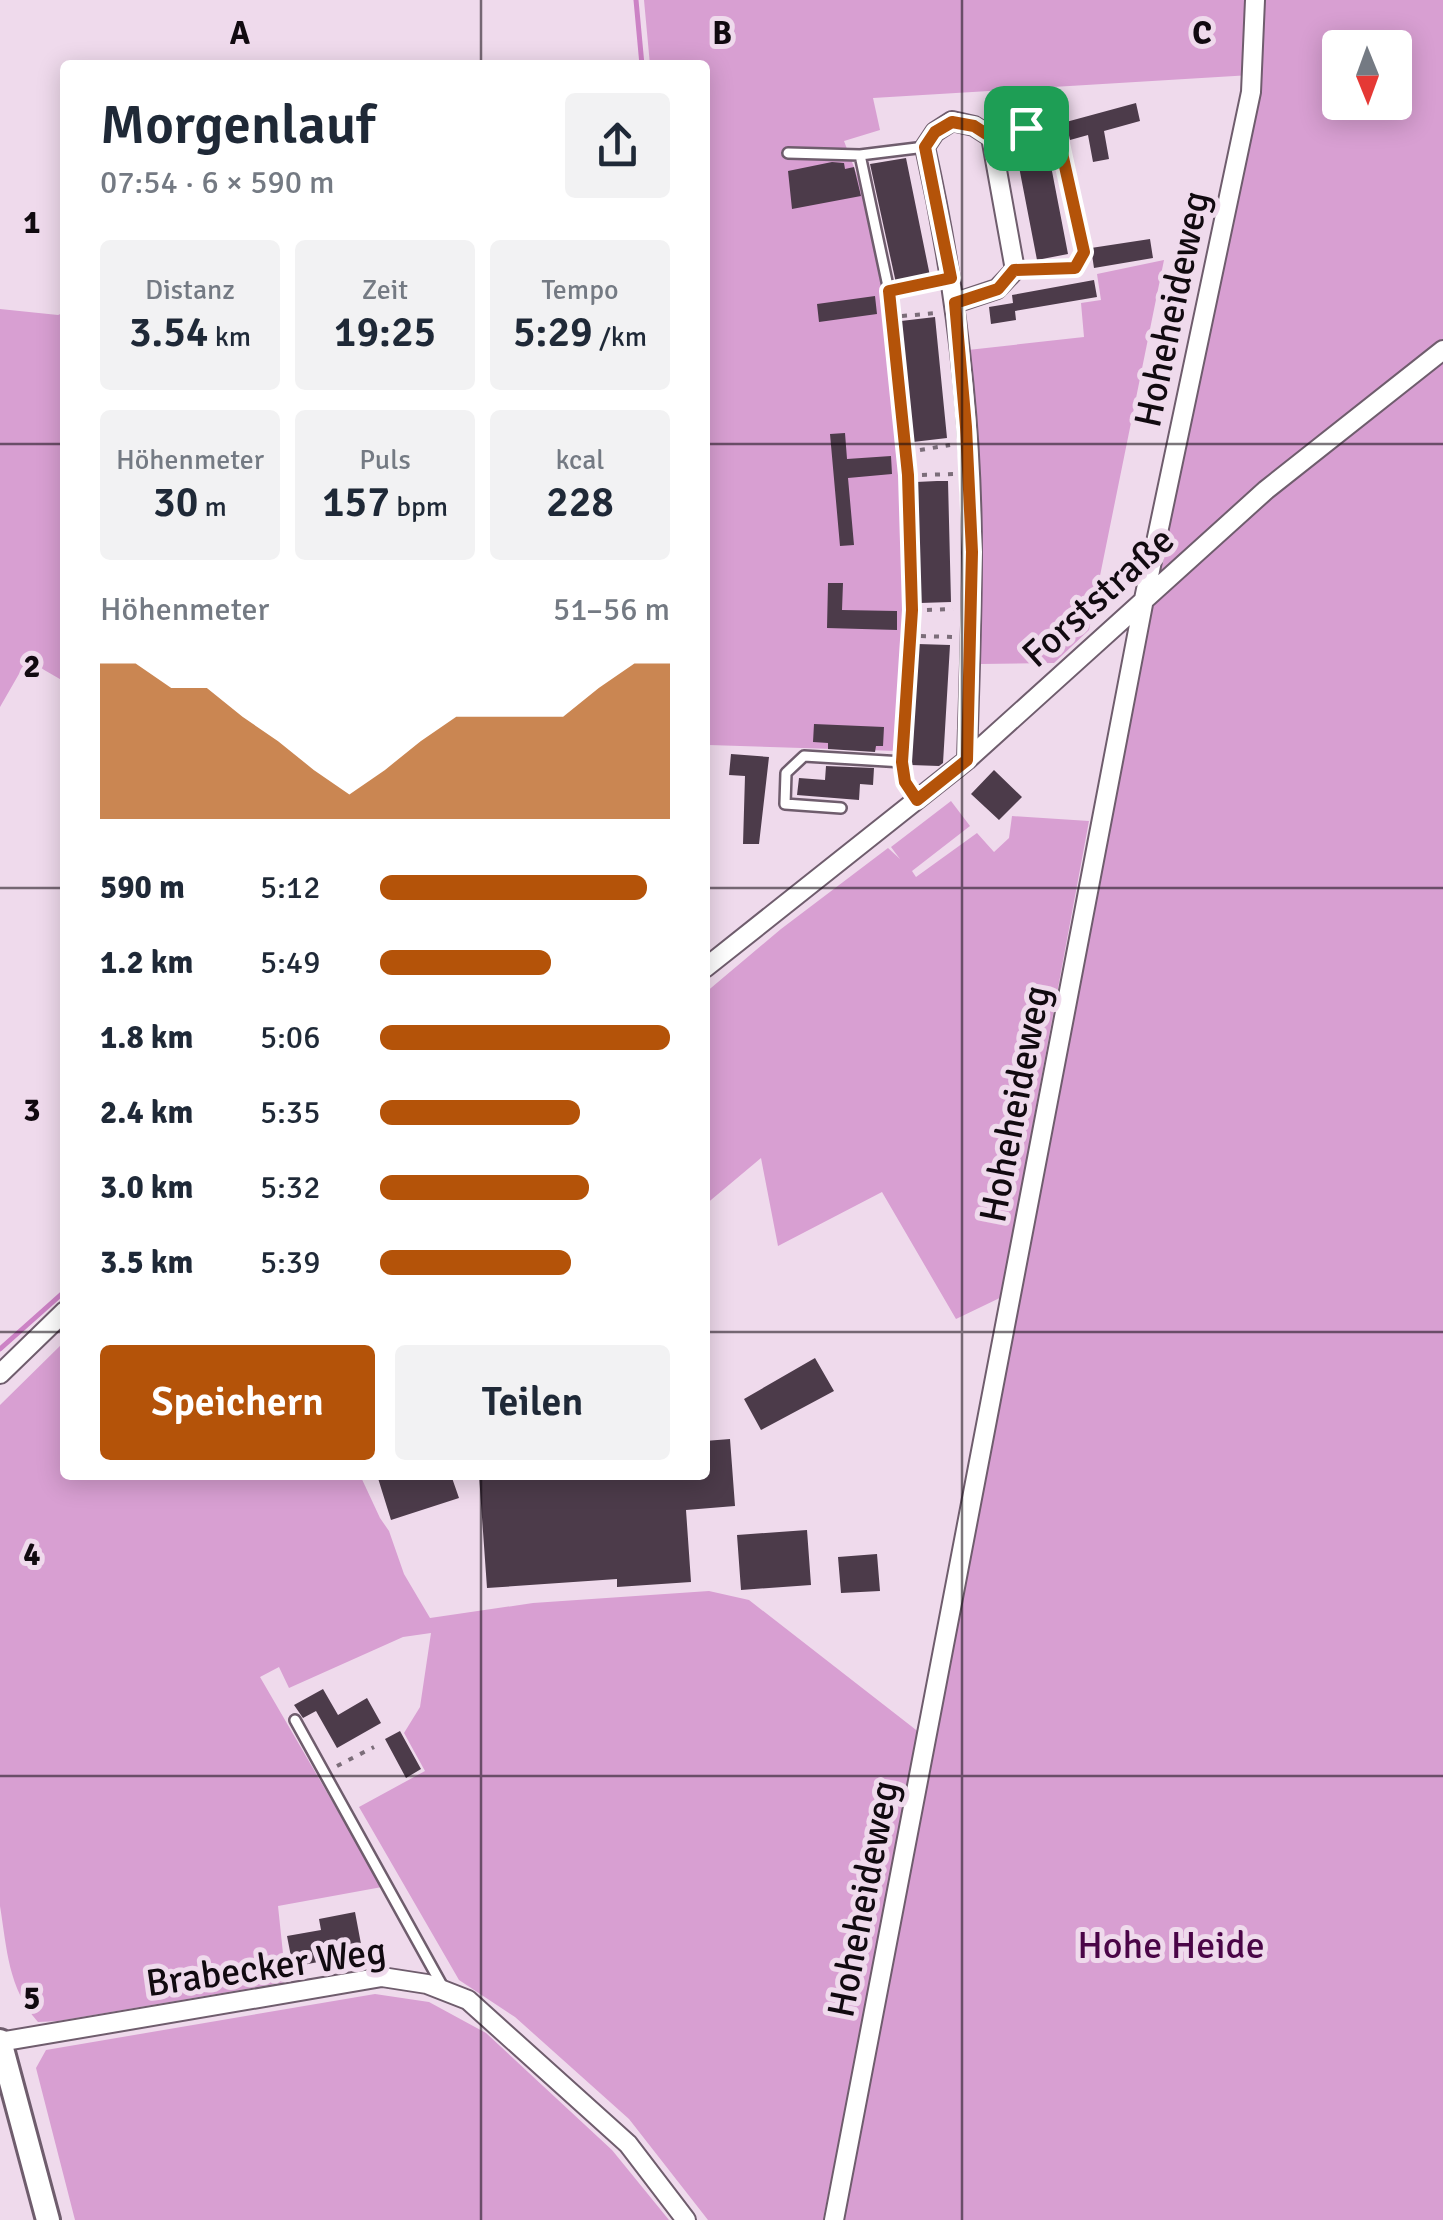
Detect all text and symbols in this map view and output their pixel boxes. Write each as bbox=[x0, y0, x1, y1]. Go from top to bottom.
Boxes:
text: A bbox=[230, 14, 251, 53]
text: B bbox=[712, 14, 732, 53]
text: C bbox=[1192, 14, 1212, 53]
north arrow bbox=[1322, 30, 1412, 120]
map controls bbox=[1322, 30, 1412, 120]
pin bbox=[984, 86, 1069, 171]
text: Morgenlauf bbox=[100, 91, 375, 159]
button: share bbox=[565, 93, 670, 198]
icon: arrive bbox=[999, 101, 1054, 156]
text: 07:54 · 6 × 590 m bbox=[100, 163, 335, 202]
street label: Hoheheideweg bbox=[1124, 187, 1220, 431]
text: 1 bbox=[23, 203, 41, 242]
text: Distanz bbox=[145, 273, 235, 307]
text: Zeit bbox=[362, 273, 408, 307]
text: Tempo bbox=[541, 273, 619, 307]
text: 3.54 bbox=[129, 307, 209, 358]
text: 19:25 bbox=[334, 307, 436, 358]
text: 5:29 bbox=[513, 307, 593, 358]
text: km bbox=[209, 320, 251, 354]
text: /km bbox=[593, 320, 647, 354]
text: Höhenmeter bbox=[116, 443, 264, 477]
text: Puls bbox=[359, 443, 411, 477]
text: kcal bbox=[555, 443, 605, 477]
text: 30 bbox=[153, 477, 198, 528]
text: 157 bbox=[322, 477, 390, 528]
text: 228 bbox=[546, 477, 614, 528]
text: m bbox=[198, 490, 227, 524]
text: bpm bbox=[390, 490, 448, 524]
street label: Forststraße bbox=[1012, 517, 1184, 677]
text: Höhenmeter bbox=[100, 590, 269, 629]
text: 51–56 m bbox=[553, 590, 670, 629]
text: 2 bbox=[23, 647, 41, 686]
text: 590 m bbox=[100, 868, 185, 907]
text: 5:12 bbox=[260, 868, 320, 907]
text: 1.2 km bbox=[100, 943, 193, 982]
text: 5:49 bbox=[260, 943, 320, 982]
street label: Hoheheideweg bbox=[969, 982, 1061, 1226]
text: 1.8 km bbox=[100, 1018, 193, 1057]
text: 5:06 bbox=[260, 1018, 320, 1057]
text: 3 bbox=[23, 1091, 41, 1130]
text: 2.4 km bbox=[100, 1093, 193, 1132]
text: 5:35 bbox=[260, 1093, 320, 1132]
text: 3.0 km bbox=[100, 1168, 193, 1207]
text: 5:32 bbox=[260, 1168, 320, 1207]
text: 3.5 km bbox=[100, 1243, 193, 1282]
text: 5:39 bbox=[260, 1243, 320, 1282]
button: Speichern bbox=[100, 1345, 375, 1460]
button: Teilen bbox=[395, 1345, 670, 1460]
text: 4 bbox=[23, 1535, 41, 1574]
street label: Hoheheideweg bbox=[817, 1777, 909, 2021]
park label: Hohe Heide bbox=[1077, 1922, 1265, 1969]
street label: Brabecker Weg bbox=[143, 1927, 389, 2007]
text: 5 bbox=[23, 1979, 41, 2018]

